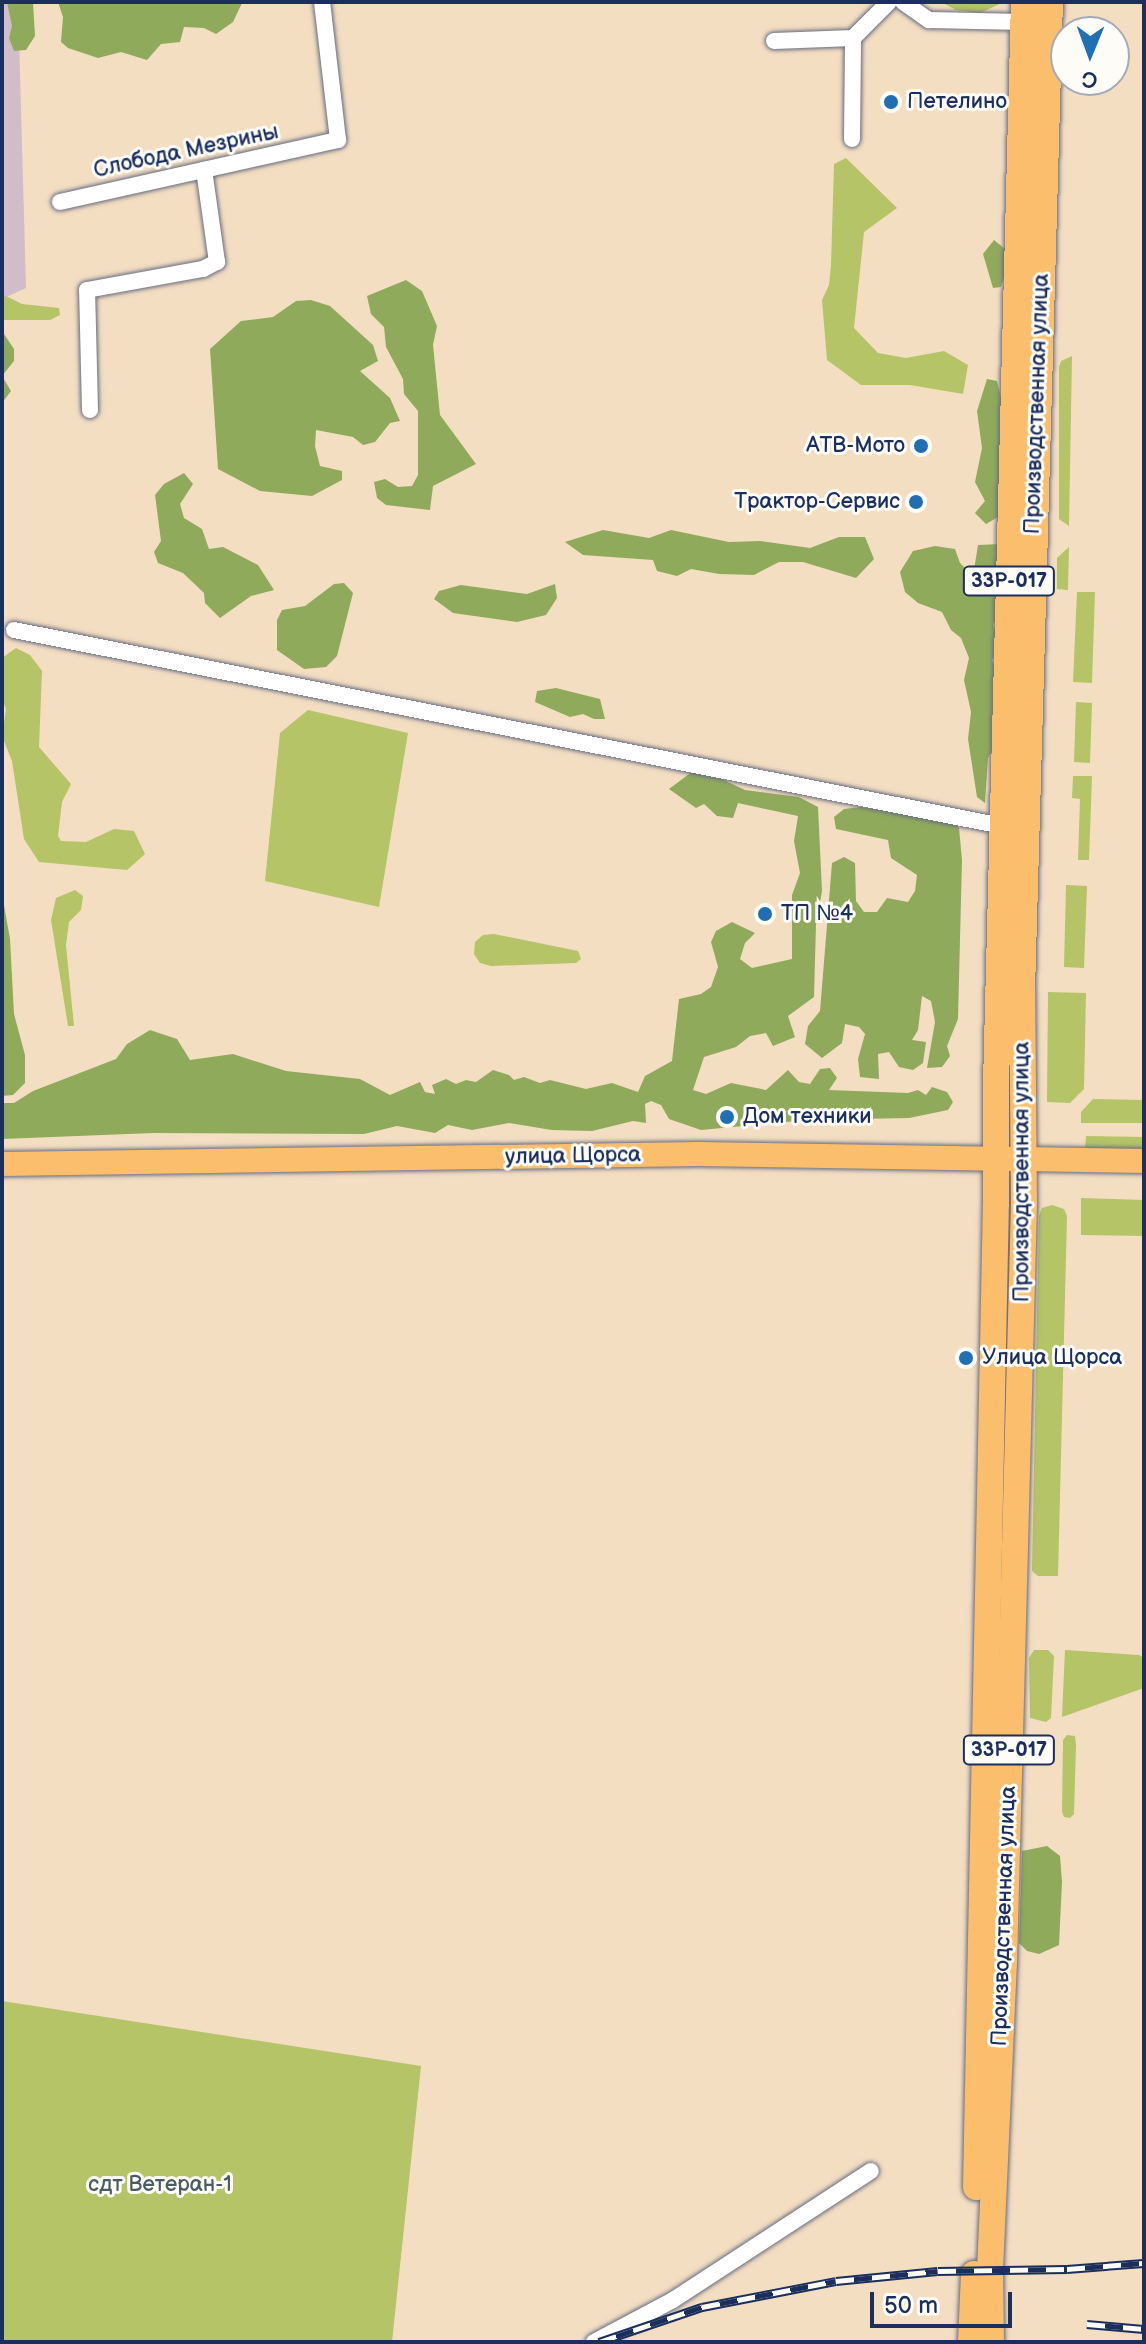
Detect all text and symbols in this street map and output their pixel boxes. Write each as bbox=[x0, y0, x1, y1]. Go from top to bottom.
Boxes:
north arrow bbox=[1050, 16, 1130, 96]
text: С bbox=[1082, 65, 1097, 92]
place label: Петелино bbox=[907, 89, 1007, 115]
marker: Петелино bbox=[882, 93, 900, 111]
street label: Слобода Мезрины bbox=[91, 119, 281, 183]
street label: Производственная улица bbox=[1019, 273, 1055, 535]
place label: АТВ-Мото bbox=[806, 433, 905, 459]
marker: АТВ-Мото bbox=[912, 437, 930, 455]
place label: Трактор-Сервис bbox=[734, 489, 900, 515]
marker: Трактор-Сервис bbox=[907, 493, 925, 511]
road number: 33Р-017 bbox=[961, 565, 1057, 597]
place label: ТП №4 bbox=[781, 901, 853, 927]
marker: ТП №4 bbox=[756, 905, 774, 923]
street label: Производственная улица bbox=[1009, 1042, 1035, 1302]
place label: Дом техники bbox=[743, 1104, 872, 1130]
marker: Дом техники bbox=[718, 1108, 736, 1126]
street label: улица Щорса bbox=[505, 1142, 641, 1170]
place label: Улица Щорса bbox=[982, 1345, 1122, 1371]
marker: Улица Щорса bbox=[957, 1349, 975, 1367]
road number: 33Р-017 bbox=[961, 1734, 1057, 1766]
street label: Производственная улица bbox=[986, 1785, 1022, 2047]
park label: сдт Ветеран-1 bbox=[88, 2172, 232, 2198]
scale bar bbox=[874, 2276, 1016, 2326]
text: 50 m bbox=[884, 2291, 938, 2320]

